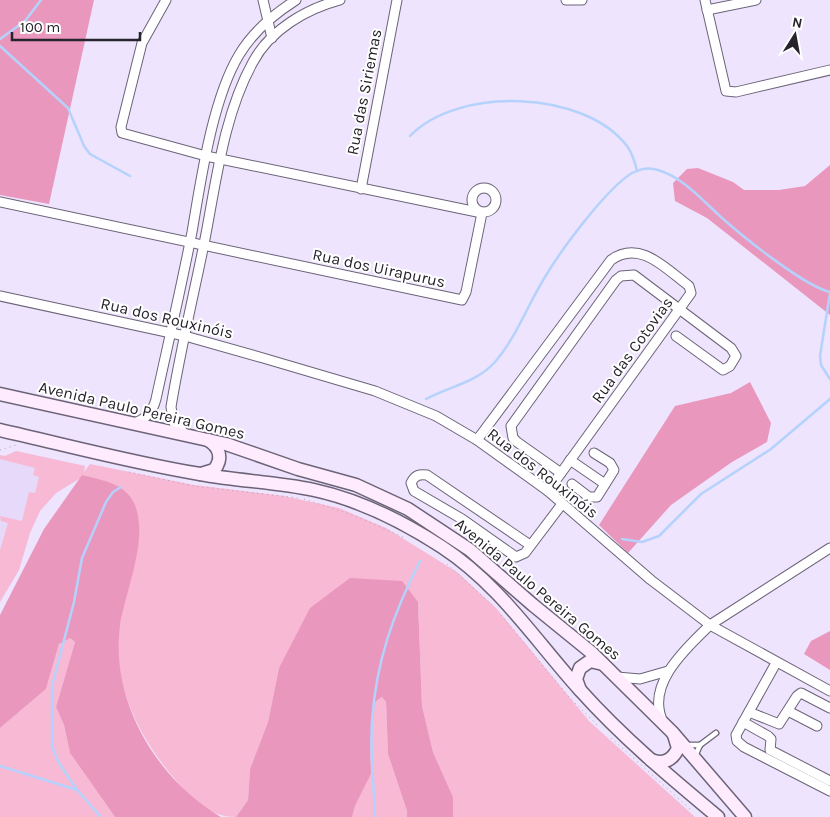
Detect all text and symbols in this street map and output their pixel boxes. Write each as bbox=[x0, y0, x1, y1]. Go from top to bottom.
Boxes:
scale bar bbox=[12, 10, 140, 42]
north arrow bbox=[770, 10, 820, 60]
text: N bbox=[791, 13, 804, 32]
text: 100 m bbox=[20, 18, 60, 36]
street label: Rua das Siriemas bbox=[342, 27, 386, 157]
street label: Rua dos Uirapurus bbox=[311, 245, 447, 291]
street label: Rua das Cotovias bbox=[587, 293, 677, 407]
street label: Rua dos Rouxinóis bbox=[99, 294, 235, 342]
street label: Avenida Paulo Pereira Gomes bbox=[37, 377, 247, 443]
street label: Rua dos Rouxinóis bbox=[484, 424, 602, 522]
street label: Avenida Paulo Pereira Gomes bbox=[451, 514, 625, 664]

